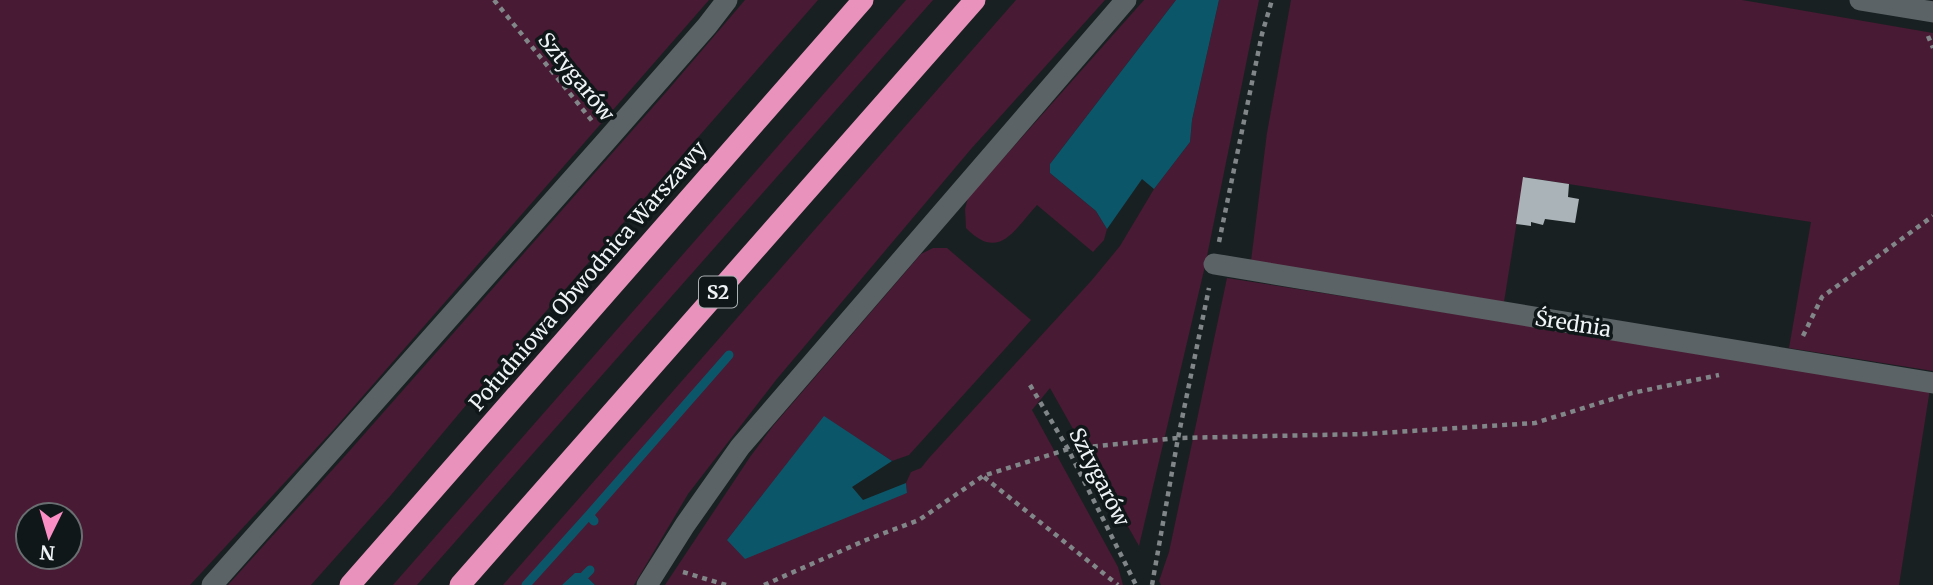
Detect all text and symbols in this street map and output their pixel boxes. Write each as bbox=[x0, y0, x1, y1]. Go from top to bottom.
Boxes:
street label: Sztygarów bbox=[532, 27, 621, 127]
street label: Południowa Obwodnica Warszawy bbox=[463, 135, 713, 416]
road number: S2 bbox=[699, 276, 737, 308]
street label: Średnia bbox=[1533, 304, 1613, 343]
street label: Sztygarów bbox=[1063, 423, 1136, 531]
north arrow bbox=[14, 501, 84, 571]
text: N bbox=[39, 540, 56, 566]

